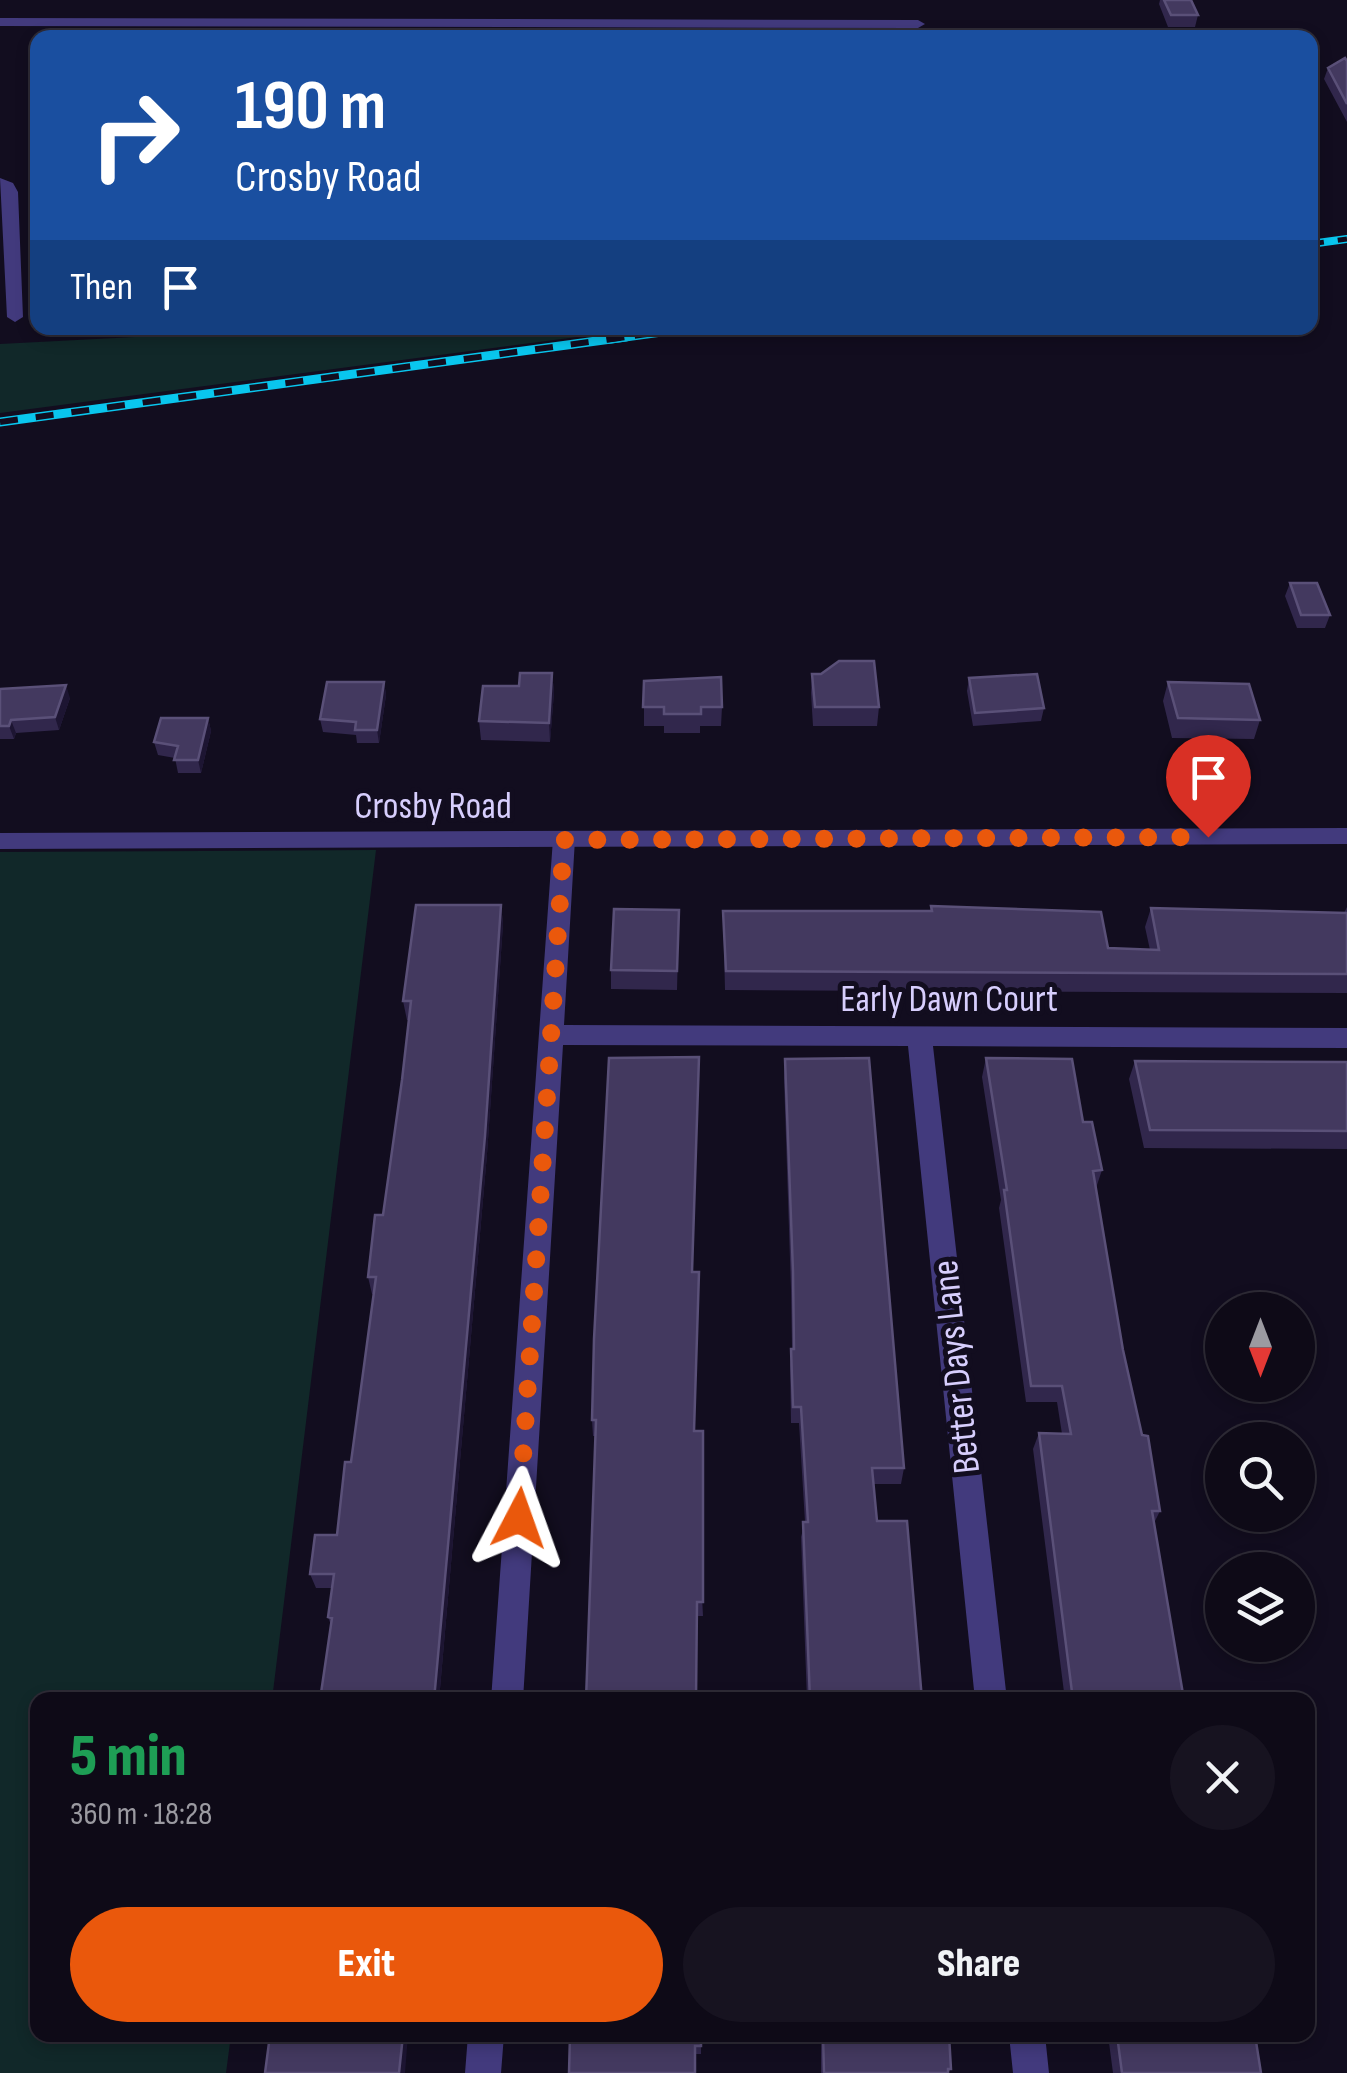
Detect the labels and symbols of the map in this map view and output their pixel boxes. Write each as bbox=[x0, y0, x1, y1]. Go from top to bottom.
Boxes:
pin bbox=[1166, 735, 1251, 838]
street label: Crosby Road bbox=[354, 784, 512, 829]
street label: Early Dawn Court bbox=[840, 977, 1058, 1022]
street label: Better Days Lane bbox=[923, 1258, 990, 1476]
north arrow bbox=[1205, 1292, 1315, 1402]
position arrow bbox=[467, 1466, 571, 1570]

